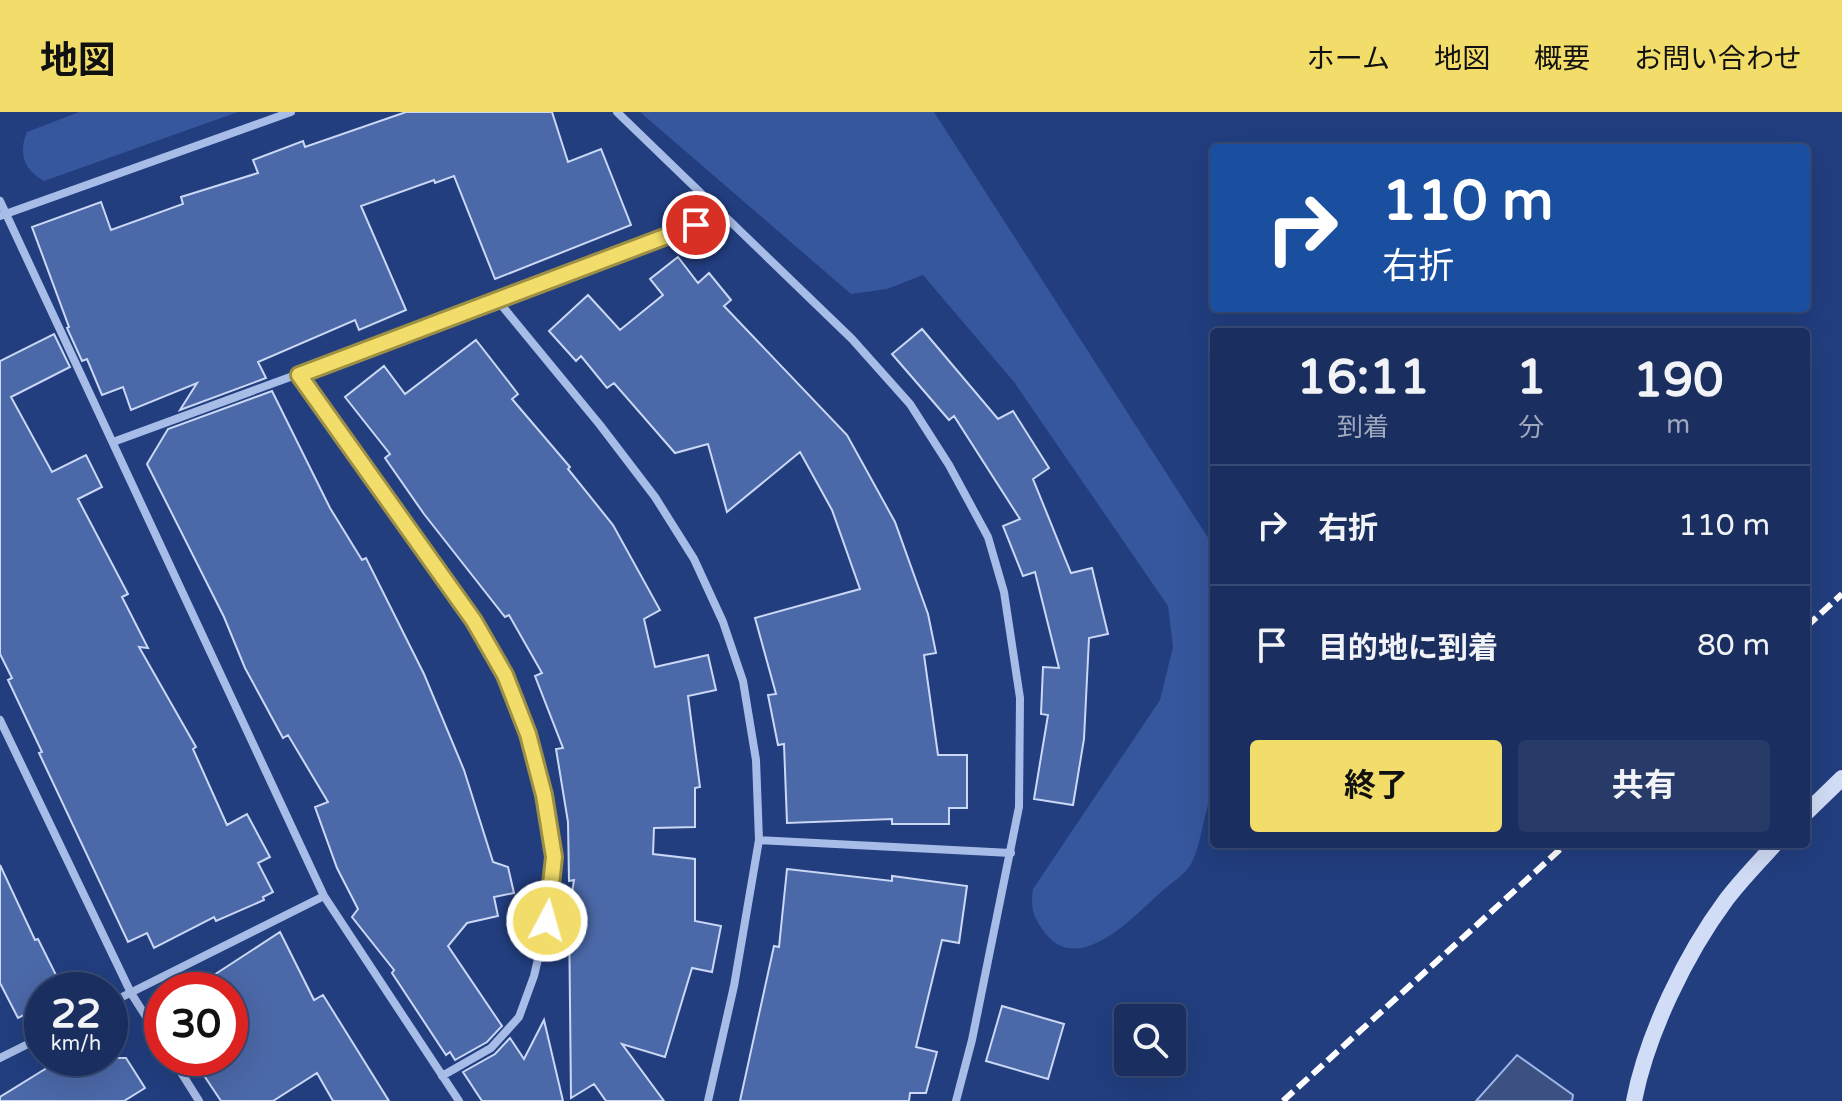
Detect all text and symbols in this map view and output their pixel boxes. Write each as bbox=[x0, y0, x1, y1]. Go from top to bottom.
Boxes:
text: 地図 bbox=[40, 38, 116, 84]
text: ホーム bbox=[1307, 42, 1390, 76]
text: 地図 bbox=[1434, 42, 1490, 76]
text: 概要 bbox=[1534, 42, 1590, 76]
text: お問い合わせ bbox=[1634, 42, 1802, 76]
text: 110 m bbox=[1382, 168, 1553, 235]
icon: right bbox=[1250, 176, 1354, 280]
pin bbox=[662, 191, 730, 259]
icon: arrive bbox=[674, 203, 718, 247]
text: 右折 bbox=[1382, 245, 1454, 288]
text: 16:11 bbox=[1297, 349, 1430, 407]
text: 1 bbox=[1516, 349, 1546, 407]
text: 190 bbox=[1633, 352, 1723, 410]
text: m bbox=[1666, 409, 1690, 440]
text: 到着 bbox=[1337, 412, 1389, 443]
text: 分 bbox=[1518, 412, 1544, 443]
icon: right bbox=[1250, 503, 1294, 547]
text: 110 m bbox=[1678, 507, 1770, 544]
text: 右折 bbox=[1318, 510, 1378, 547]
icon: arrive bbox=[1250, 623, 1294, 667]
text: 80 m bbox=[1697, 627, 1770, 664]
text: 目的地に到着 bbox=[1318, 630, 1498, 667]
button: 終了 bbox=[1250, 740, 1502, 832]
button: 共有 bbox=[1518, 740, 1770, 832]
position arrow bbox=[505, 879, 589, 963]
speed limit sign: 30 bbox=[144, 972, 248, 1076]
text: 22 bbox=[51, 990, 101, 1038]
map controls bbox=[1114, 1004, 1186, 1076]
button: search bbox=[1114, 1004, 1186, 1076]
text: km/h bbox=[51, 1032, 101, 1056]

